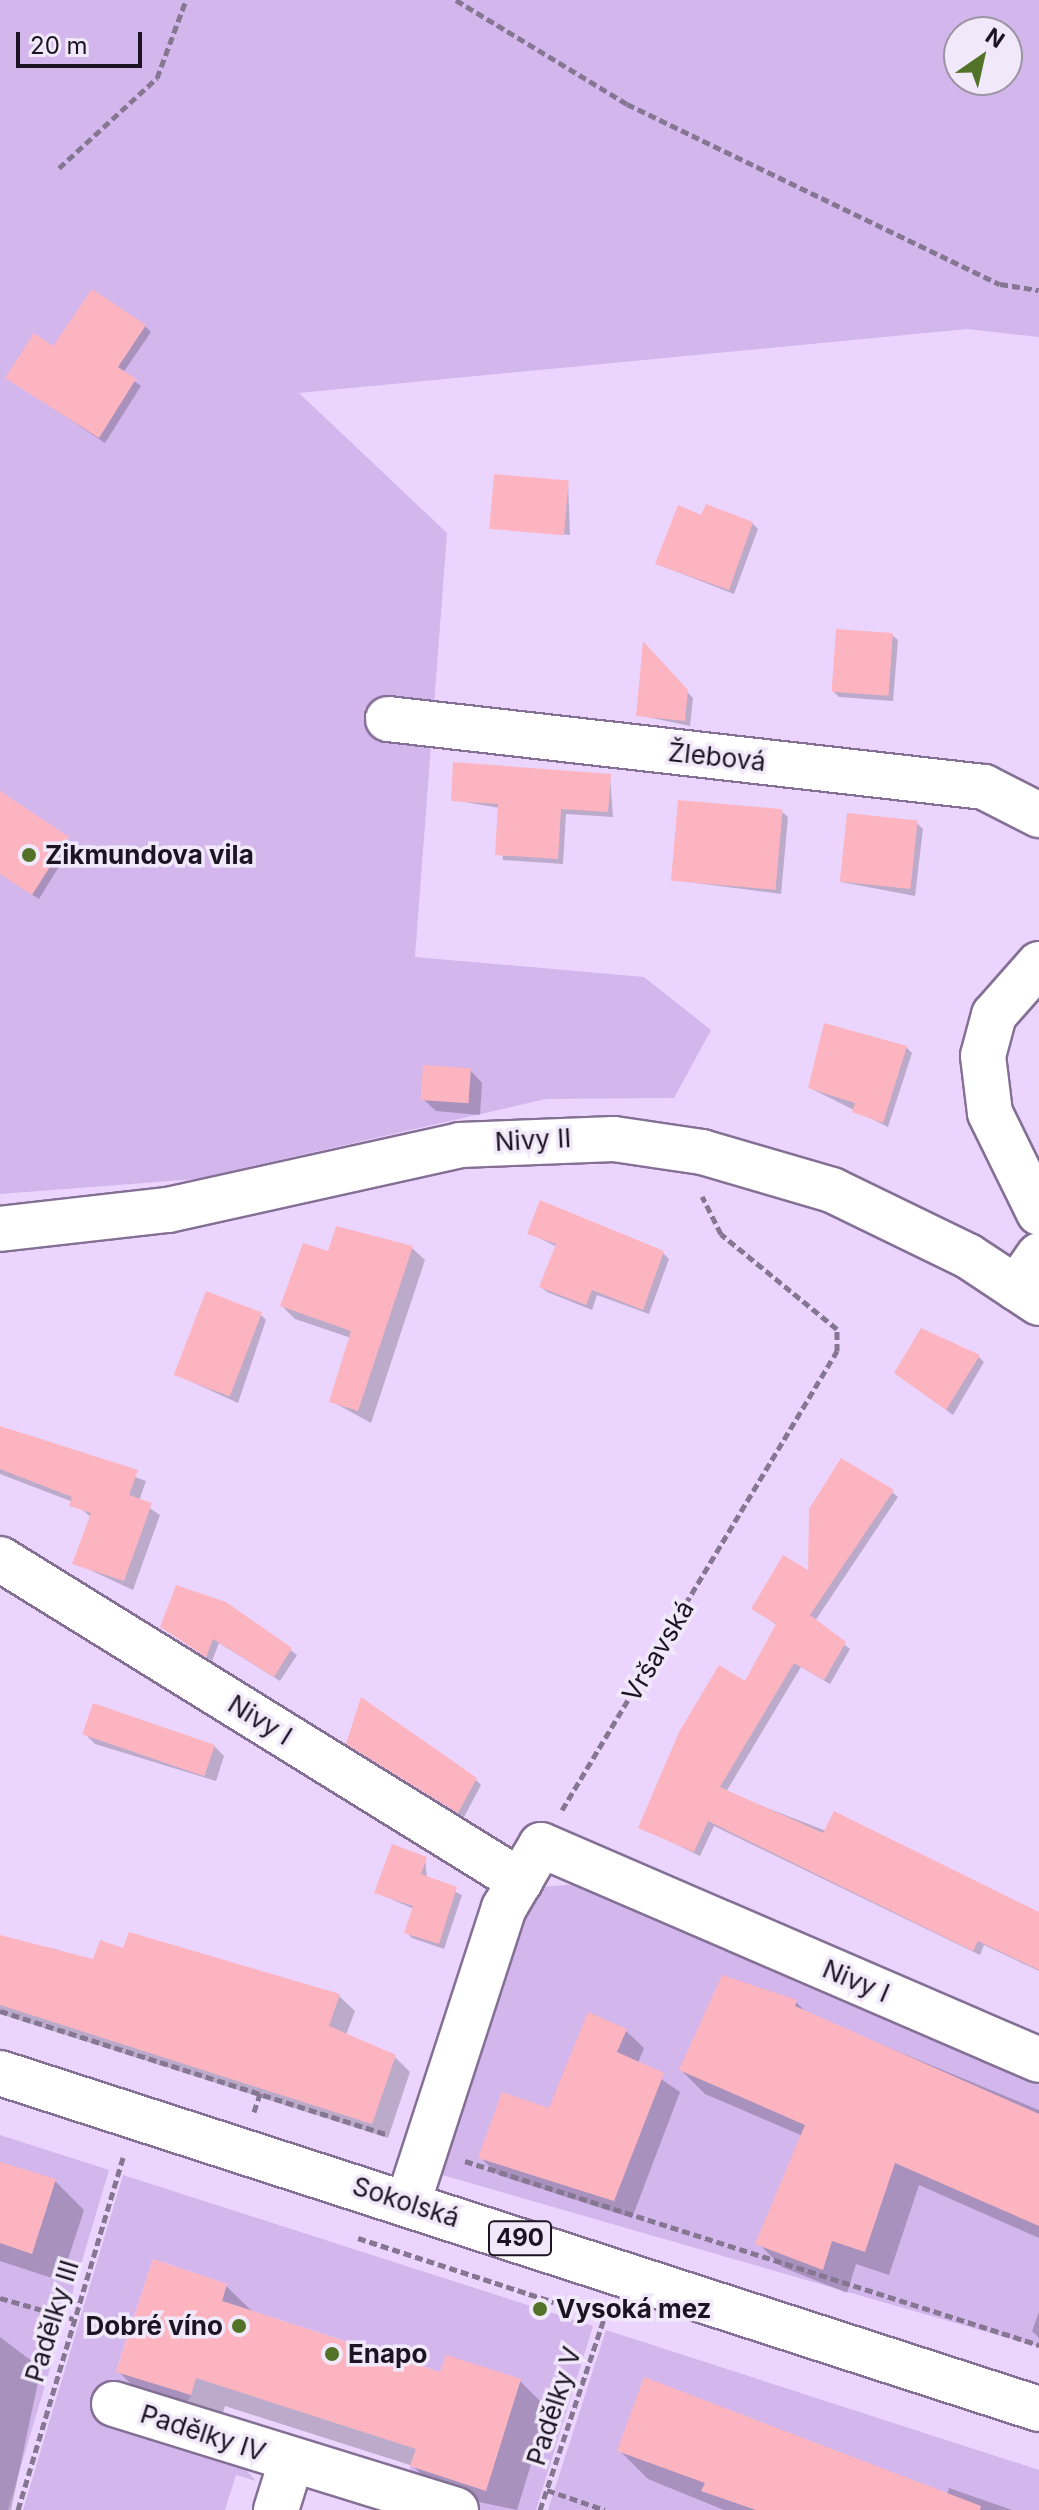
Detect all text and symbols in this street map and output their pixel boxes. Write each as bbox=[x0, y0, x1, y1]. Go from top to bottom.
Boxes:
scale bar bbox=[20, 16, 146, 66]
north arrow bbox=[943, 16, 1023, 96]
text: N bbox=[981, 22, 1010, 53]
text: 20 m bbox=[30, 31, 88, 60]
street label: Žlebová bbox=[667, 736, 767, 778]
place label: Zikmundova vila bbox=[45, 839, 254, 871]
marker: Zikmundova vila bbox=[20, 846, 38, 864]
street label: Nivy II bbox=[494, 1122, 572, 1158]
street label: Vršavská bbox=[616, 1595, 700, 1707]
street label: Nivy I bbox=[222, 1688, 298, 1752]
street label: Nivy I bbox=[818, 1953, 894, 2009]
street label: Sokolská bbox=[349, 2170, 463, 2234]
road number: 490 bbox=[488, 2218, 552, 2258]
street label: Padělky III bbox=[19, 2256, 85, 2386]
place label: Vysoká mez bbox=[556, 2293, 711, 2325]
marker: Vysoká mez bbox=[531, 2300, 549, 2318]
place label: Dobré víno bbox=[86, 2310, 223, 2342]
marker: Dobré víno bbox=[230, 2317, 248, 2335]
place label: Enapo bbox=[348, 2338, 427, 2370]
street label: Padělky V bbox=[520, 2343, 588, 2469]
marker: Enapo bbox=[323, 2345, 341, 2363]
street label: Padělky IV bbox=[137, 2398, 269, 2468]

